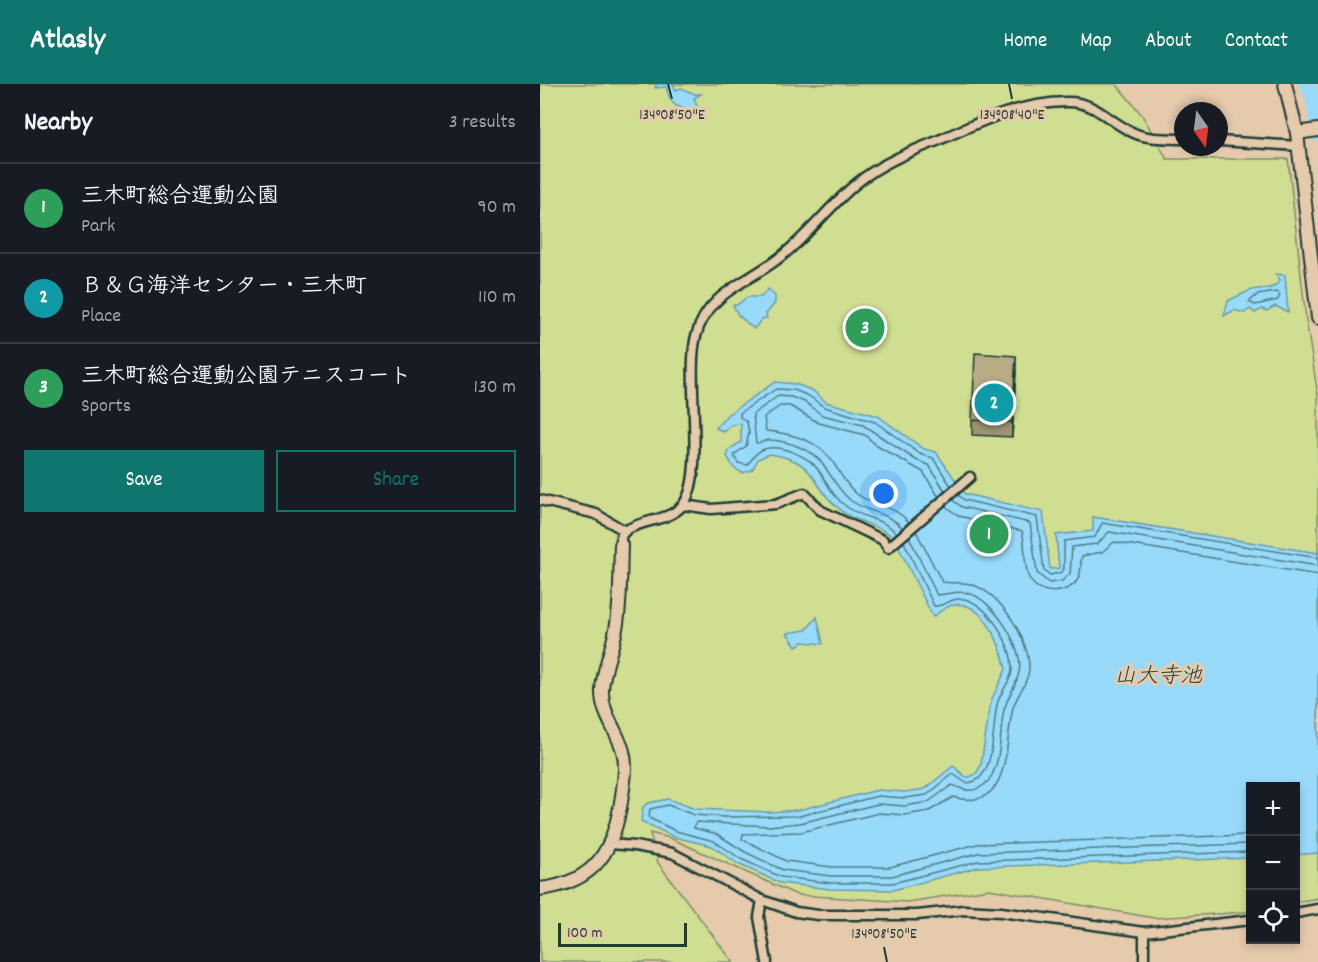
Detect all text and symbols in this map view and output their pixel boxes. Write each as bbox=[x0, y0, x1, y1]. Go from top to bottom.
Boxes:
text: Atlasly bbox=[30, 22, 105, 62]
text: Home bbox=[1003, 27, 1047, 57]
text: Map bbox=[1080, 27, 1112, 57]
text: About bbox=[1145, 27, 1192, 57]
text: Contact bbox=[1225, 27, 1288, 57]
north arrow bbox=[1174, 102, 1228, 156]
text: Nearby bbox=[24, 105, 92, 142]
text: 134°08'50"E bbox=[639, 105, 705, 127]
text: 134°08'40"E bbox=[980, 105, 1045, 127]
text: 3 results bbox=[449, 109, 516, 137]
text: 三木町総合運動公園 bbox=[81, 182, 279, 213]
text: 1 bbox=[41, 194, 46, 222]
text: 90 m bbox=[478, 194, 516, 222]
text: Park bbox=[81, 213, 115, 241]
text: Ｂ＆Ｇ海洋センター・三木町 bbox=[81, 272, 367, 303]
text: 2 bbox=[39, 284, 48, 312]
text: 110 m bbox=[478, 284, 516, 312]
text: Place bbox=[81, 303, 121, 331]
pin: 3 bbox=[846, 306, 884, 350]
text: 三木町総合運動公園テニスコート bbox=[81, 362, 411, 393]
text: 3 bbox=[39, 374, 48, 402]
text: 130 m bbox=[474, 374, 516, 402]
pin: 2 bbox=[974, 380, 1014, 426]
text: Sports bbox=[81, 393, 131, 421]
button: Save bbox=[24, 450, 264, 512]
button: Share bbox=[276, 450, 516, 512]
your location bbox=[869, 479, 898, 508]
pin: 1 bbox=[970, 512, 1008, 556]
water label: 山大寺池 bbox=[1114, 662, 1203, 693]
map controls bbox=[1246, 782, 1300, 944]
button: + bbox=[1246, 782, 1300, 836]
button: − bbox=[1246, 836, 1300, 890]
button: locate bbox=[1246, 890, 1300, 944]
scale bar bbox=[558, 920, 687, 948]
text: 100 m bbox=[567, 922, 603, 945]
text: 134°08'50"E bbox=[851, 924, 917, 946]

